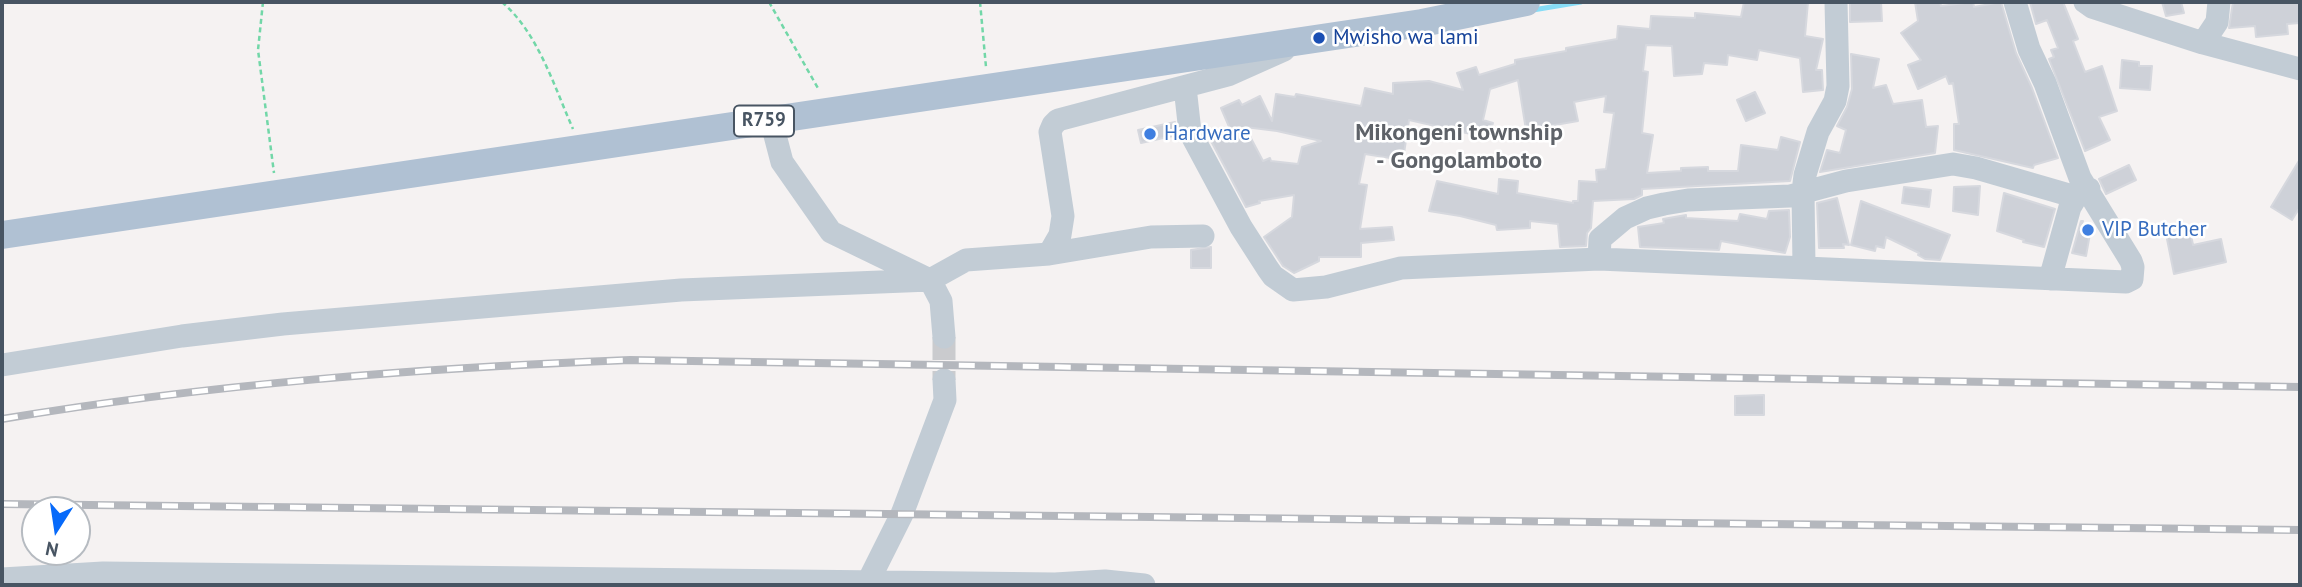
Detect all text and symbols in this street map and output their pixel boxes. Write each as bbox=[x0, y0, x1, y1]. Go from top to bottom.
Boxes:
place label: Mwisho wa lami bbox=[1333, 25, 1479, 51]
marker: Mwisho wa lami bbox=[1311, 30, 1327, 46]
road number: R759 bbox=[734, 105, 794, 136]
district label: Mikongeni township - Gongolamboto bbox=[1355, 119, 1563, 175]
place label: Hardware bbox=[1164, 121, 1251, 147]
marker: Hardware bbox=[1142, 126, 1158, 142]
place label: VIP Butcher bbox=[2102, 217, 2207, 243]
marker: VIP Butcher bbox=[2080, 222, 2096, 238]
north arrow bbox=[21, 496, 91, 566]
text: N bbox=[43, 537, 61, 563]

